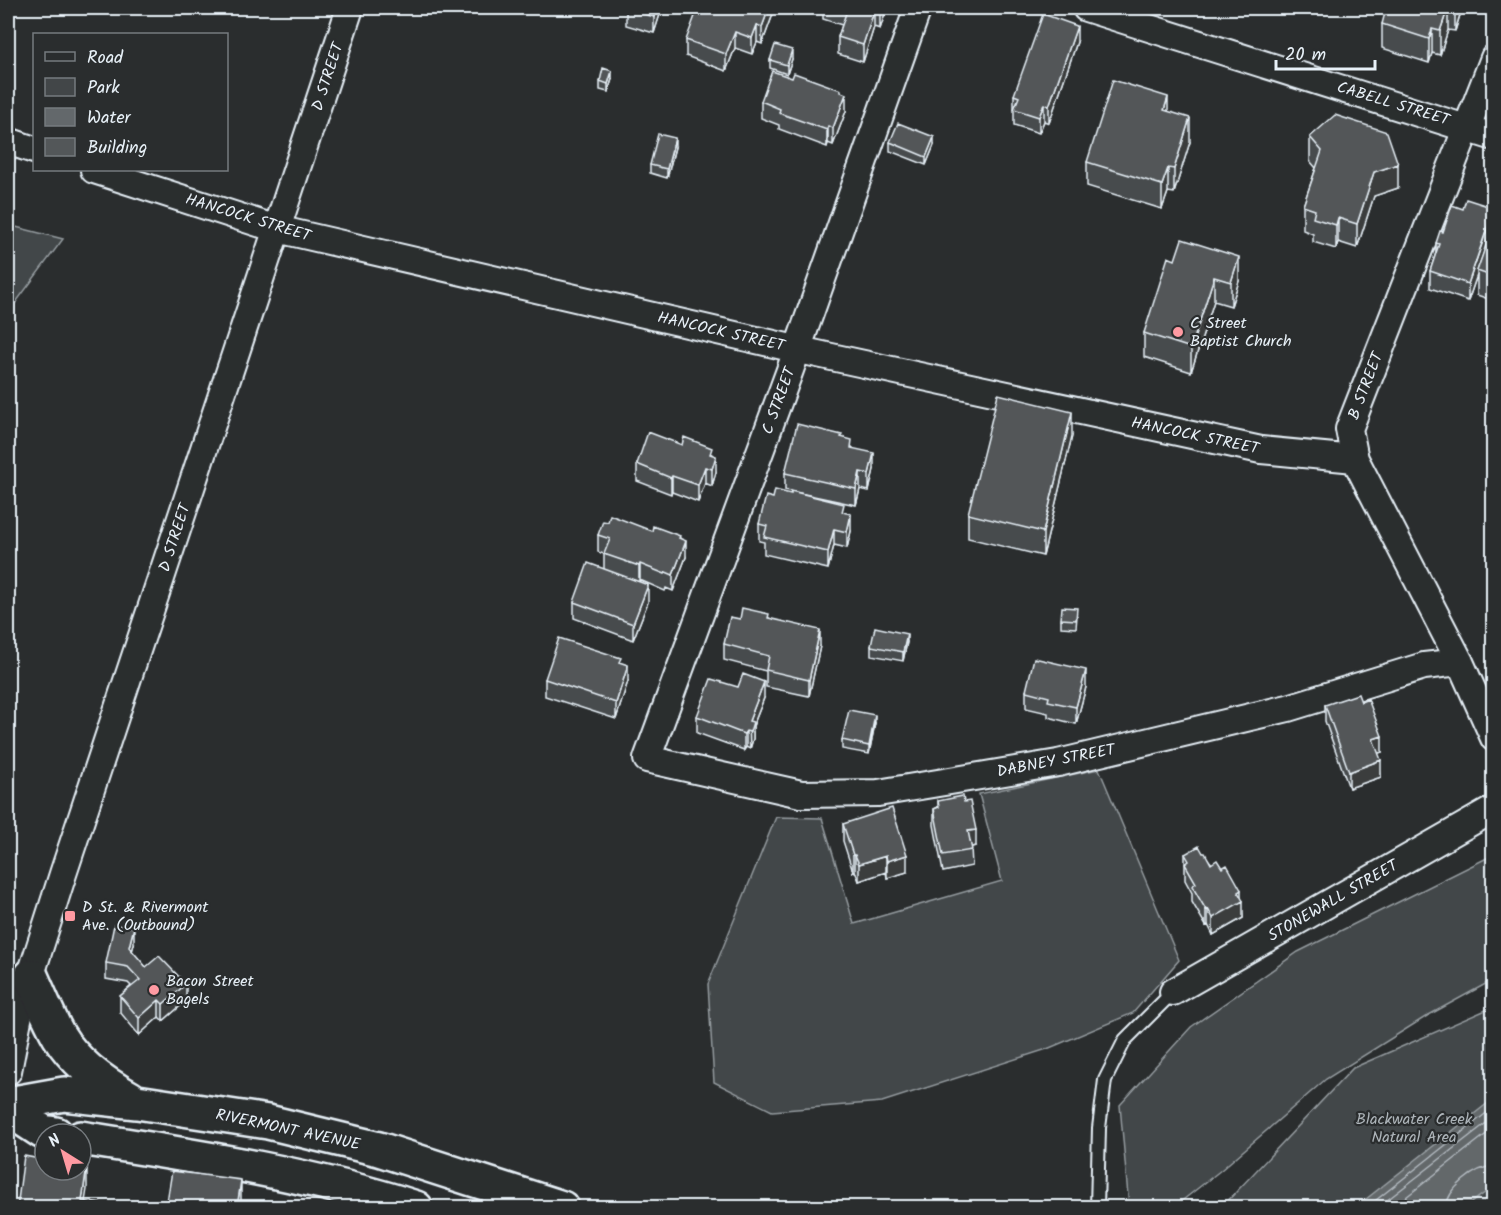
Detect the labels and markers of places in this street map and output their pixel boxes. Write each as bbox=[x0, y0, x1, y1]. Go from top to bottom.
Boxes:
place label: C Street Baptist Church bbox=[1190, 311, 1292, 354]
marker: C Street Baptist Church bbox=[1171, 325, 1185, 339]
place label: D St. & Rivermont Ave. (Outbound) bbox=[82, 895, 209, 938]
marker: D St. & Rivermont Ave. (Outbound) bbox=[63, 909, 77, 923]
place label: Bacon Street Bagels bbox=[166, 969, 254, 1012]
marker: Bacon Street Bagels bbox=[147, 983, 161, 997]

